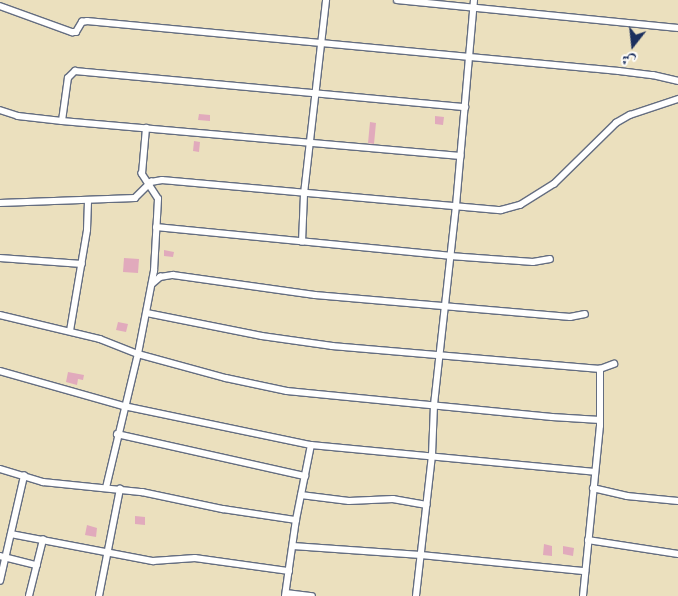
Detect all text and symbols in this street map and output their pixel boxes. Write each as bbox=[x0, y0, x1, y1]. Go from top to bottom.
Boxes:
north arrow bbox=[608, 20, 658, 70]
text: ش bbox=[619, 49, 638, 71]

